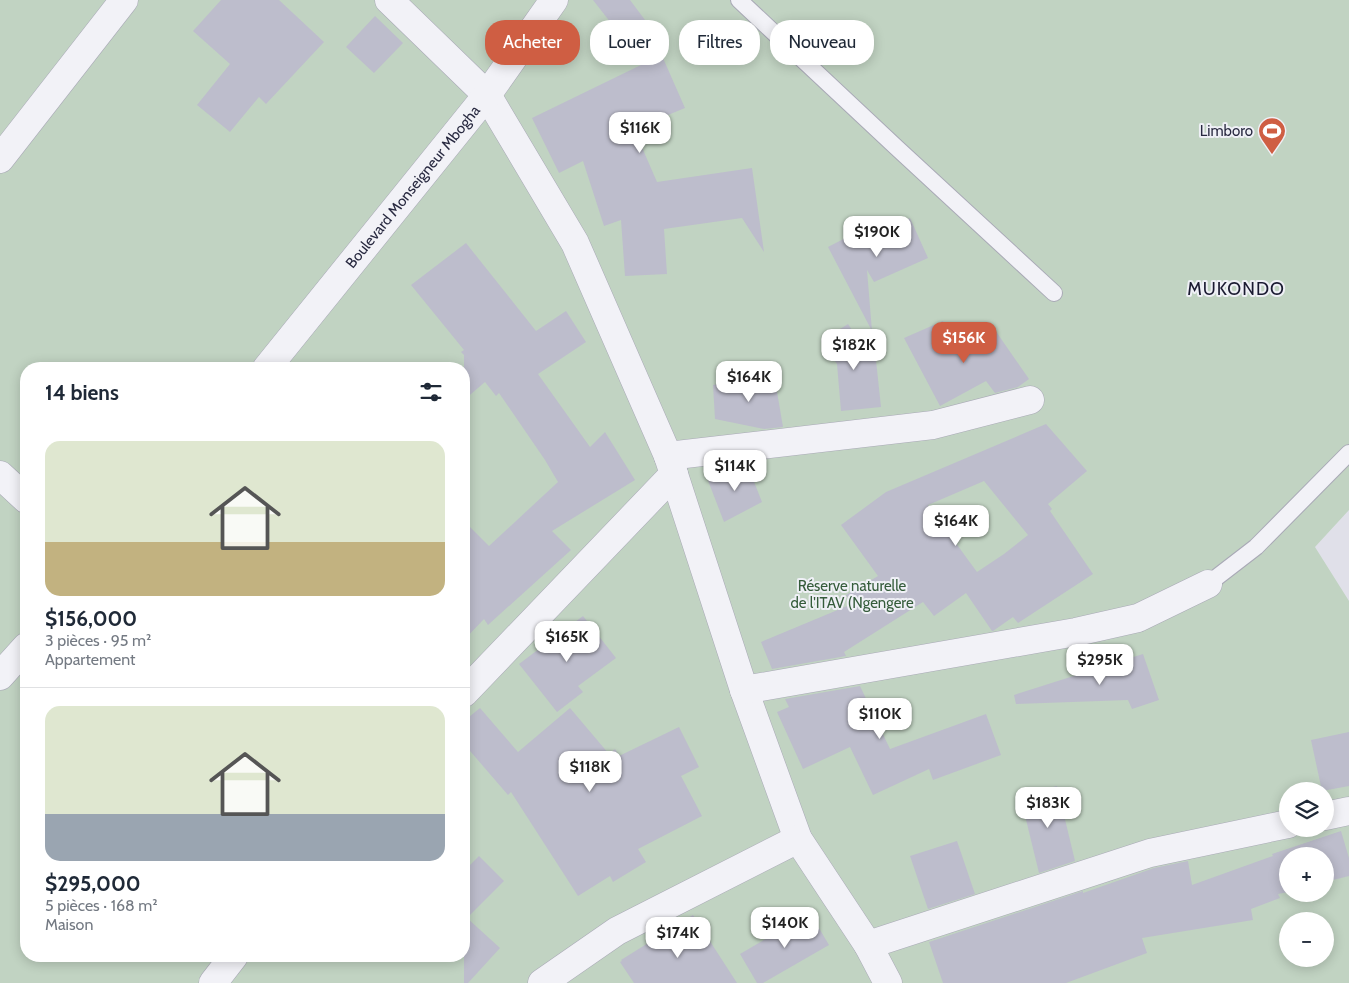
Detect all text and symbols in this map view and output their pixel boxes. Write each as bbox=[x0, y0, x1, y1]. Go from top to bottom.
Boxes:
chip: Acheter bbox=[485, 20, 580, 65]
chip: Louer bbox=[590, 20, 669, 65]
chip: Filtres bbox=[679, 20, 760, 65]
chip: Nouveau bbox=[770, 20, 874, 65]
street label: Boulevard Monseigneur Mbogha bbox=[342, 101, 484, 272]
pin: $116K bbox=[605, 112, 675, 154]
sports icon: Limboro bbox=[1257, 116, 1287, 155]
text: $116K bbox=[620, 118, 660, 137]
place label: Limboro bbox=[1200, 122, 1253, 140]
pin: $190K bbox=[842, 216, 912, 258]
text: $190K bbox=[854, 222, 900, 241]
district label: MUKONDO bbox=[1187, 278, 1285, 300]
pin: $156K bbox=[929, 322, 999, 364]
pin: $182K bbox=[819, 328, 889, 371]
text: $156K bbox=[943, 328, 985, 347]
text: $182K bbox=[832, 335, 876, 354]
pin: $164K bbox=[714, 360, 784, 403]
text: $164K bbox=[727, 367, 771, 386]
icon: filters bbox=[417, 378, 445, 406]
text: 14 biens bbox=[45, 380, 119, 405]
pin: $114K bbox=[700, 450, 770, 492]
text: $114K bbox=[714, 456, 756, 475]
icon: home bbox=[200, 473, 290, 563]
pin: $164K bbox=[921, 504, 991, 547]
text: $164K bbox=[934, 511, 978, 530]
park label: Réserve naturelle de l'ITAV (Ngengere bbox=[790, 577, 914, 612]
text: $156,000 bbox=[45, 606, 137, 631]
pin: $165K bbox=[532, 620, 602, 663]
text: $165K bbox=[546, 627, 588, 646]
text: 3 pièces · 95 m² bbox=[45, 631, 151, 650]
pin: $295K bbox=[1065, 644, 1135, 686]
text: Appartement bbox=[45, 650, 135, 669]
text: $295K bbox=[1077, 650, 1123, 669]
pin: $110K bbox=[845, 698, 915, 740]
text: $110K bbox=[859, 704, 901, 723]
icon: home bbox=[200, 739, 290, 829]
pin: $118K bbox=[555, 750, 625, 793]
text: $118K bbox=[570, 757, 610, 776]
map controls bbox=[1279, 782, 1334, 967]
button: layers bbox=[1279, 782, 1334, 837]
pin: $183K bbox=[1013, 786, 1083, 829]
text: $183K bbox=[1026, 793, 1070, 812]
button: + bbox=[1279, 847, 1334, 902]
text: $295,000 bbox=[45, 871, 141, 896]
text: 5 pièces · 168 m² bbox=[45, 896, 158, 915]
pin: $140K bbox=[750, 906, 820, 949]
button: − bbox=[1279, 912, 1334, 967]
text: $140K bbox=[762, 913, 808, 932]
text: Maison bbox=[45, 915, 93, 934]
pin: $174K bbox=[643, 916, 713, 959]
text: $174K bbox=[657, 923, 699, 942]

